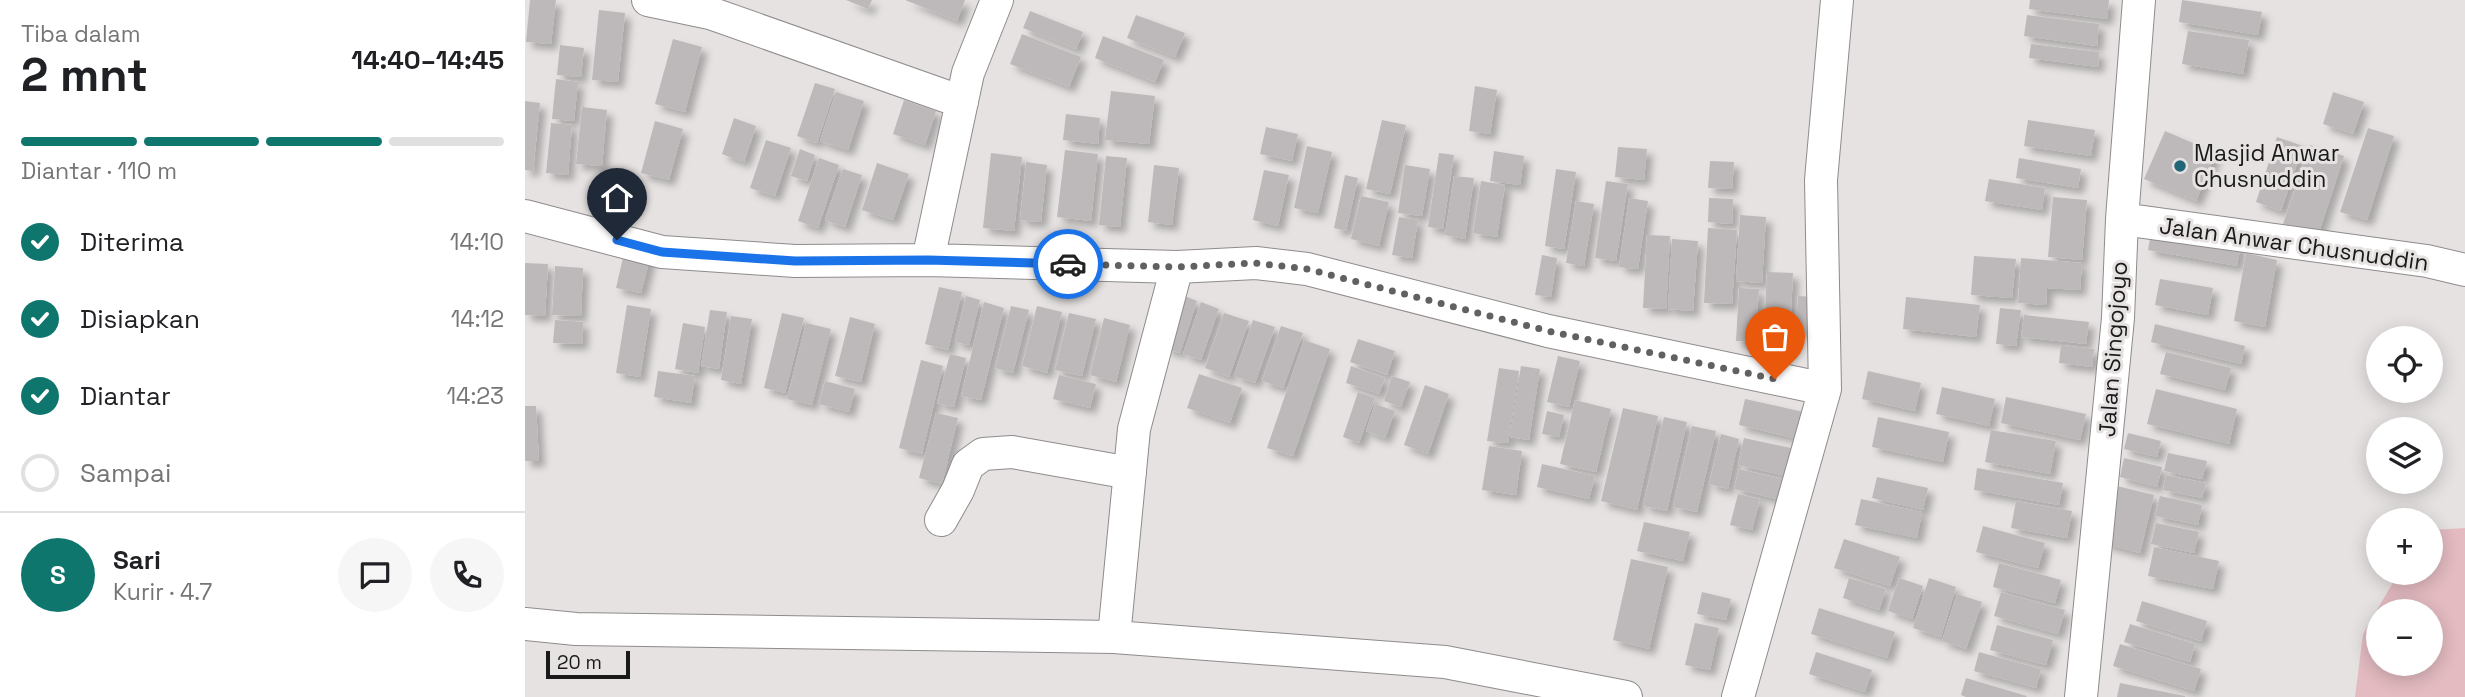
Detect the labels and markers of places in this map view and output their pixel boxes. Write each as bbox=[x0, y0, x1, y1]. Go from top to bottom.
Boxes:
place label: Masjid Anwar Chusnuddin bbox=[2194, 138, 2339, 194]
marker: Masjid Anwar Chusnuddin bbox=[2172, 158, 2188, 174]
pin bbox=[587, 168, 647, 240]
pin bbox=[1745, 307, 1805, 379]

